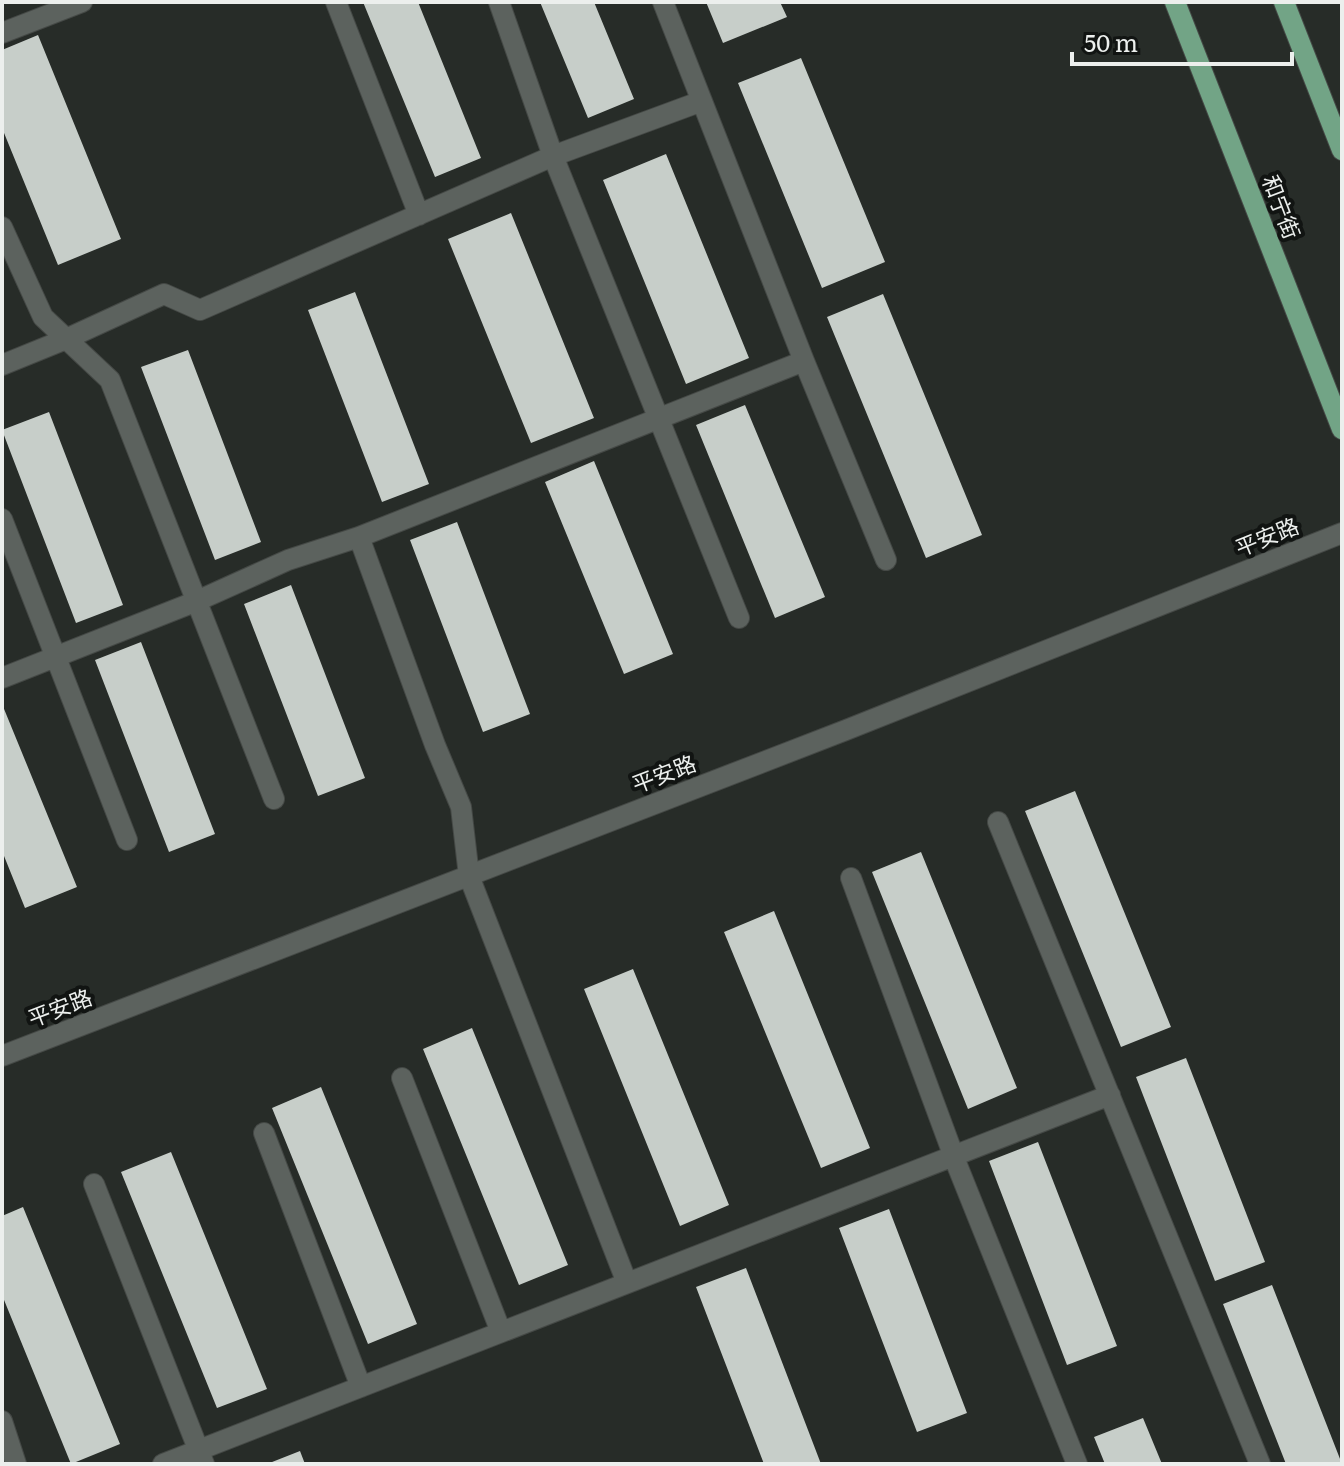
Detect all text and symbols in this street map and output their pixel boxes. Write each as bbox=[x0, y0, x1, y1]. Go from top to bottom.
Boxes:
scale bar bbox=[1072, 16, 1292, 66]
text: 50 m bbox=[1084, 24, 1138, 59]
street label: 和宁街 bbox=[1255, 170, 1310, 243]
street label: 平安路 bbox=[1230, 508, 1303, 563]
street label: 平安路 bbox=[627, 745, 700, 800]
street label: 平安路 bbox=[23, 979, 96, 1034]

